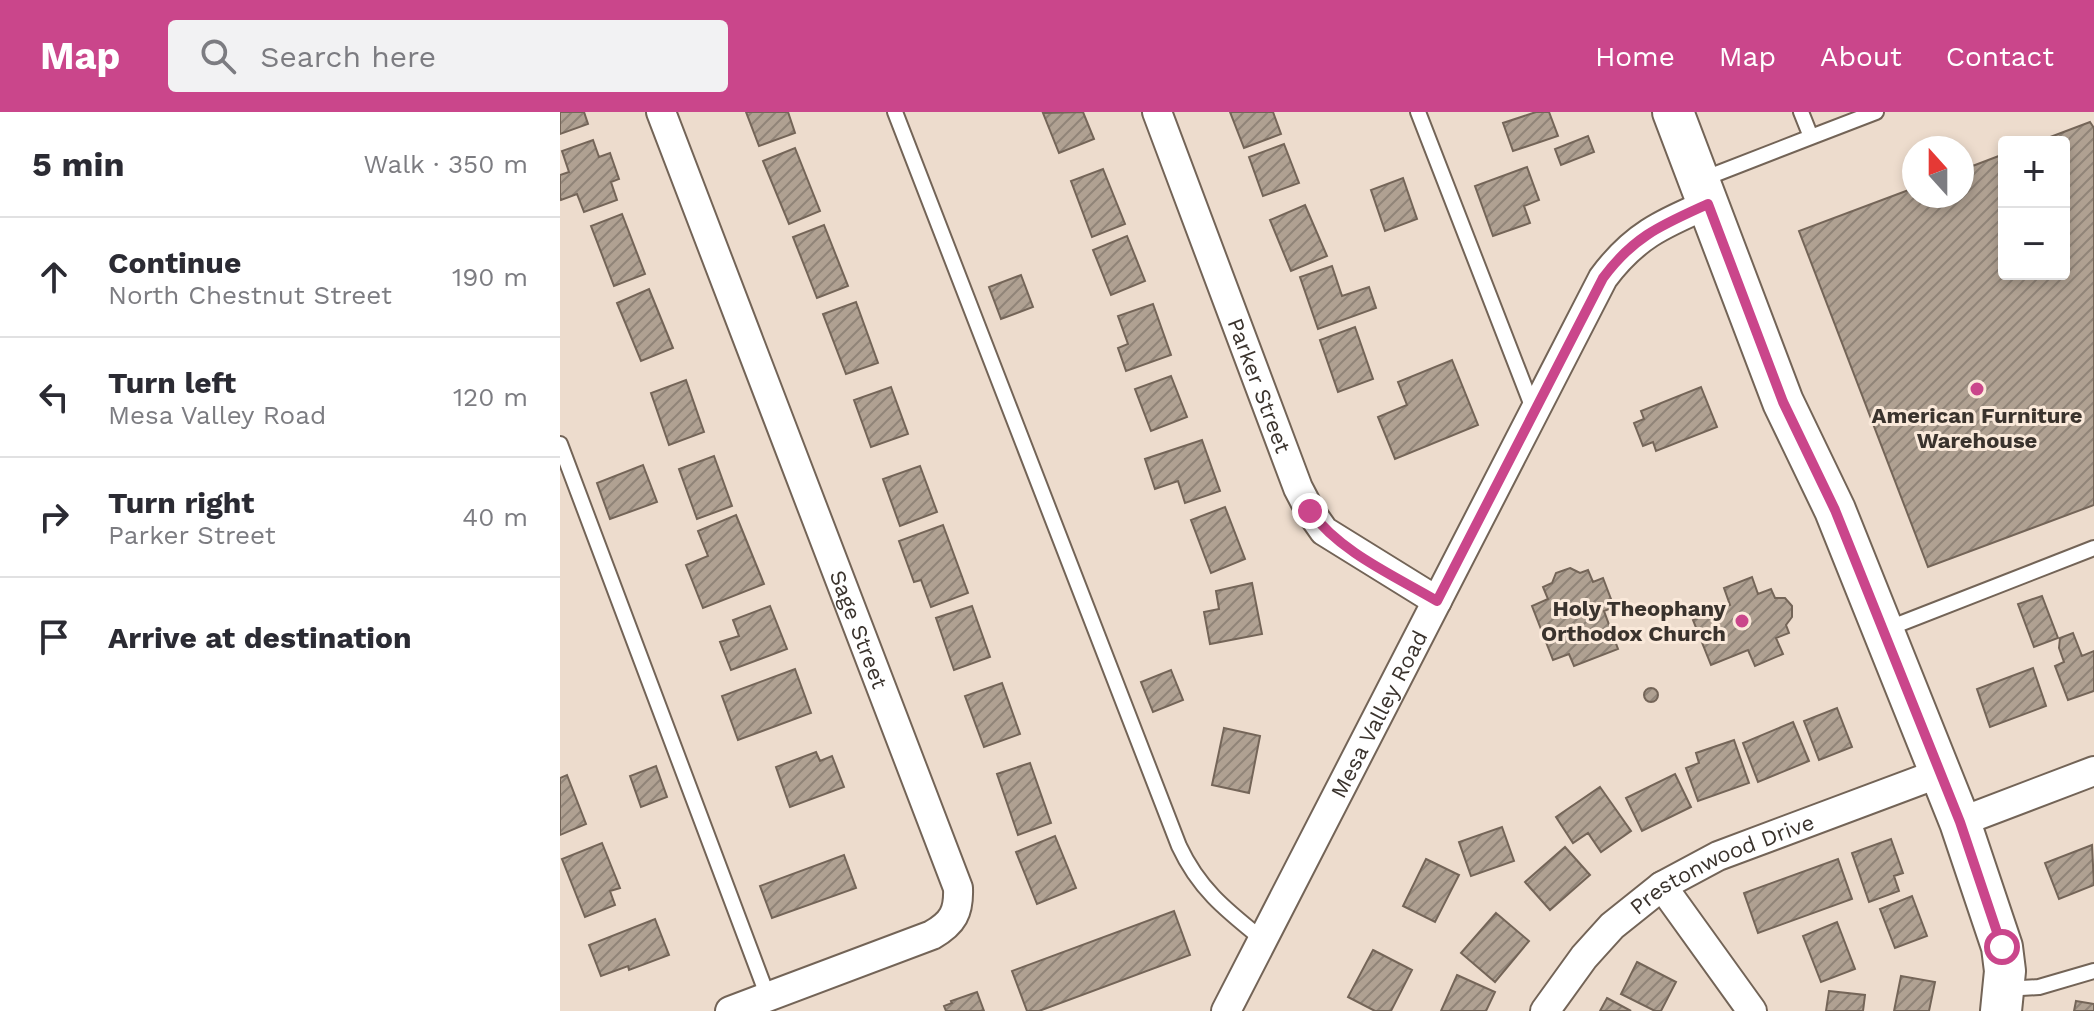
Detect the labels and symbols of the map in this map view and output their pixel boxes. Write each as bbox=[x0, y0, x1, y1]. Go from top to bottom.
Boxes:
north arrow bbox=[1902, 136, 1974, 208]
street label: Parker Street bbox=[1222, 315, 1296, 456]
marker: American Furniture Warehouse bbox=[1968, 380, 1986, 398]
place label: American Furniture Warehouse bbox=[1872, 403, 2082, 453]
route end bbox=[1292, 493, 1328, 529]
street label: Sage Street bbox=[825, 567, 892, 692]
place label: Holy Theophany Orthodox Church bbox=[1541, 596, 1727, 646]
marker: Holy Theophany Orthodox Church bbox=[1733, 612, 1751, 630]
street label: Mesa Valley Road bbox=[1326, 626, 1433, 802]
street label: Prestonwood Drive bbox=[1625, 809, 1818, 920]
route start bbox=[1984, 929, 2020, 965]

